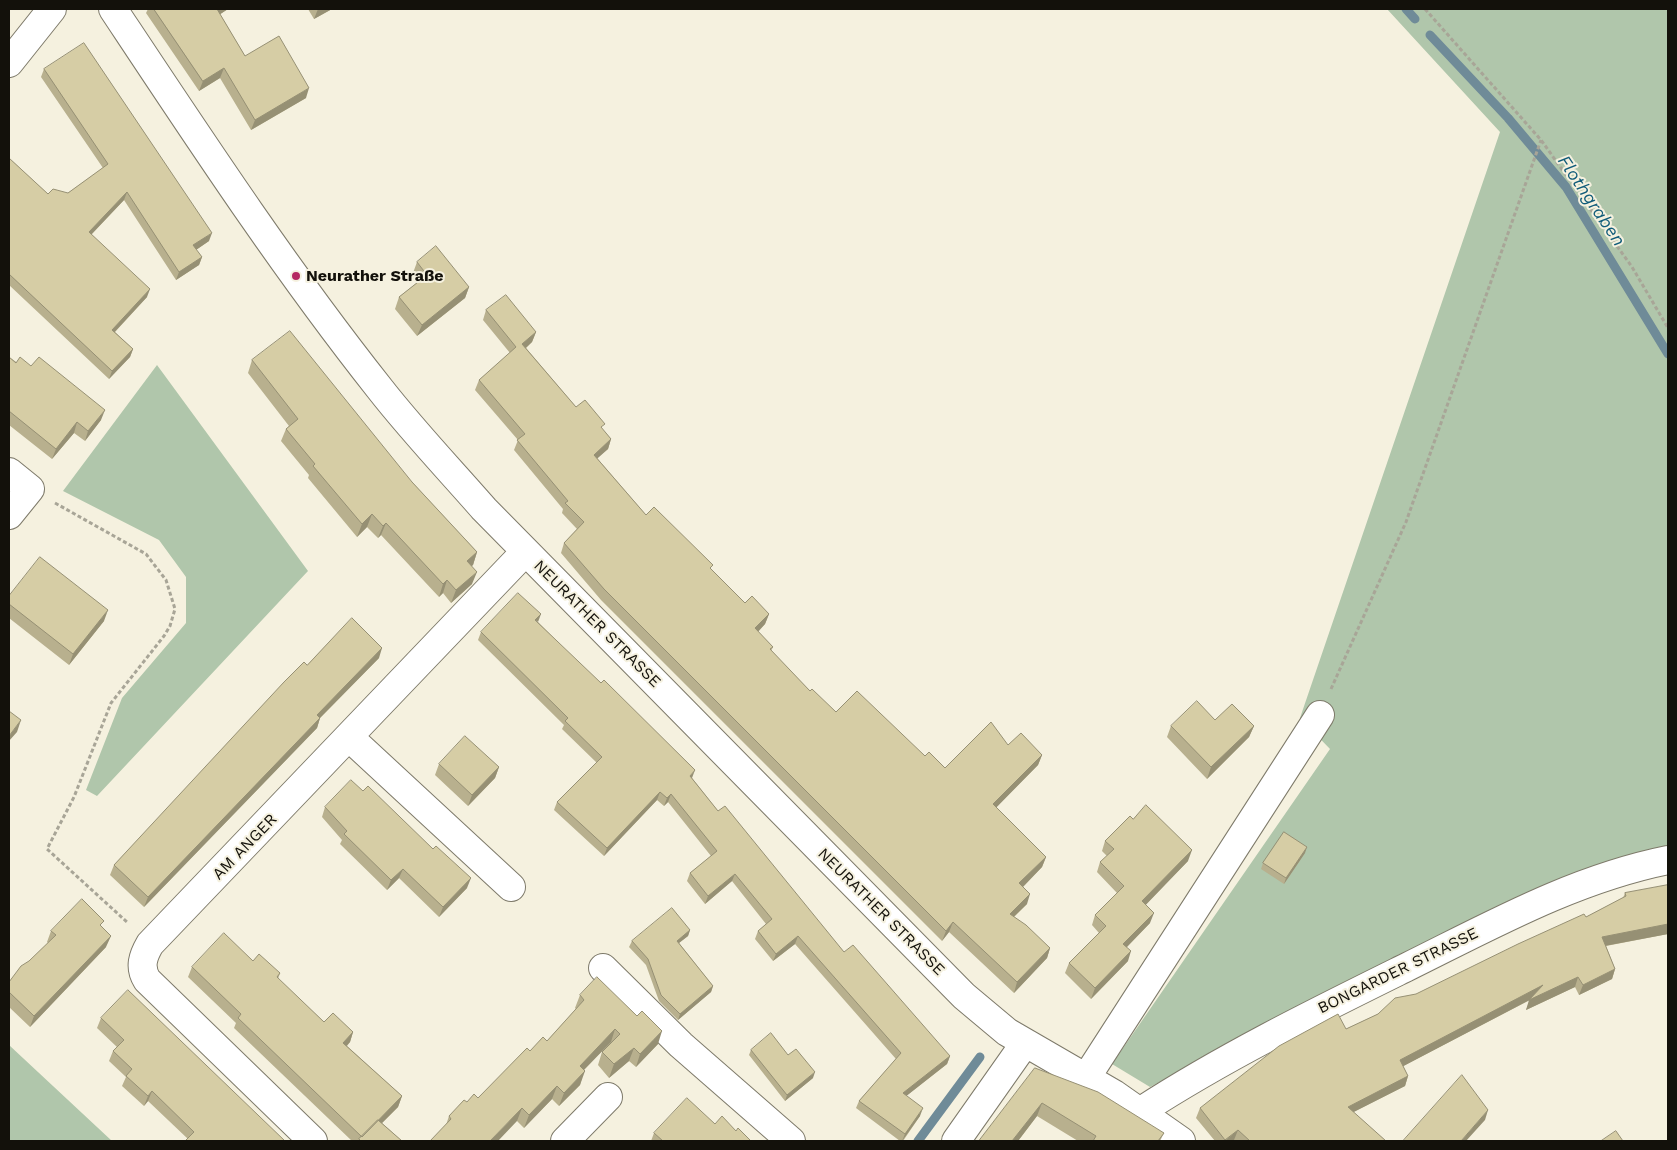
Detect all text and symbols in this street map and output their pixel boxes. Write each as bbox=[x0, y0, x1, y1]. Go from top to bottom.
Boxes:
water label: Flothgraben bbox=[1553, 151, 1629, 251]
place label: Neurather Straße bbox=[306, 266, 443, 286]
marker: Neurather Straße bbox=[290, 270, 302, 282]
street label: NEURATHER STRASSE bbox=[529, 556, 665, 692]
street label: AM ANGER bbox=[209, 810, 281, 884]
street label: NEURATHER STRASSE bbox=[813, 844, 949, 980]
street label: BONGARDER STRASSE bbox=[1315, 924, 1481, 1018]

